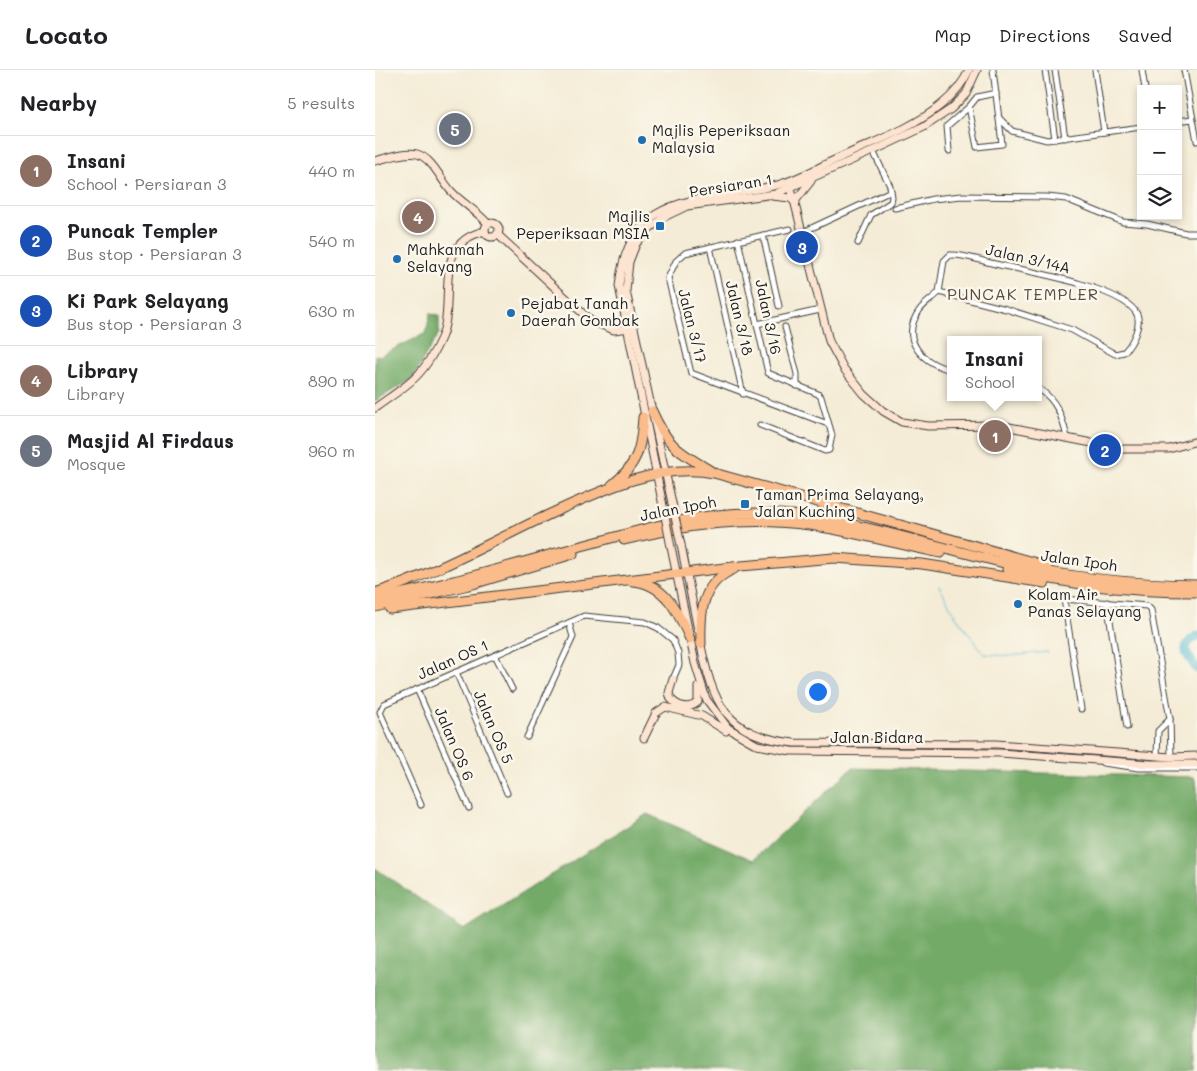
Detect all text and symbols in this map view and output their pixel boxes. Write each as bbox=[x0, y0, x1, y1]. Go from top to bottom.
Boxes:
text: Locato bbox=[25, 19, 108, 50]
text: Map bbox=[934, 23, 971, 47]
text: Directions bbox=[999, 23, 1091, 47]
text: Saved bbox=[1119, 23, 1172, 47]
map controls bbox=[1137, 85, 1182, 220]
button: + bbox=[1137, 85, 1182, 130]
text: Nearby bbox=[20, 89, 97, 116]
text: 5 results bbox=[287, 92, 355, 113]
pin: 5 bbox=[439, 110, 471, 148]
place label: Majlis Peperiksaan Malaysia bbox=[652, 120, 790, 157]
button: − bbox=[1137, 130, 1182, 175]
marker: Majlis Peperiksaan Malaysia bbox=[636, 134, 648, 146]
text: Insani bbox=[67, 148, 126, 173]
text: 1 bbox=[32, 160, 40, 181]
text: 440 m bbox=[308, 160, 355, 181]
street label: Persiaran 1 bbox=[688, 169, 774, 201]
text: School · Persiaran 3 bbox=[67, 173, 226, 194]
button: layers bbox=[1137, 175, 1182, 220]
pin: 4 bbox=[402, 198, 434, 236]
place label: Majlis Peperiksaan MSIA bbox=[516, 206, 650, 243]
text: Puncak Templer bbox=[67, 218, 218, 243]
marker: Majlis Peperiksaan MSIA bbox=[654, 220, 666, 232]
pin: 3 bbox=[786, 228, 818, 266]
text: 2 bbox=[32, 230, 40, 251]
text: 540 m bbox=[309, 230, 355, 251]
place label: Mahkamah Selayang bbox=[407, 239, 484, 276]
street label: Jalan 3/14A bbox=[984, 239, 1073, 277]
text: Bus stop · Persiaran 3 bbox=[67, 243, 242, 264]
marker: Mahkamah Selayang bbox=[391, 253, 403, 265]
street label: Jalan 3/16 bbox=[751, 277, 787, 356]
street label: Jalan 3/18 bbox=[722, 278, 758, 357]
district label: PUNCAK TEMPLER bbox=[947, 283, 1099, 304]
street label: Jalan 3/17 bbox=[674, 287, 712, 365]
text: Ki Park Selayang bbox=[67, 288, 229, 313]
place label: Pejabat Tanah Daerah Gombak bbox=[521, 293, 639, 330]
text: 3 bbox=[31, 300, 41, 321]
text: 630 m bbox=[308, 300, 355, 321]
marker: Pejabat Tanah Daerah Gombak bbox=[505, 307, 517, 319]
text: Bus stop · Persiaran 3 bbox=[67, 313, 242, 334]
popup bbox=[947, 336, 1042, 401]
text: Insani bbox=[965, 346, 1024, 371]
text: Library bbox=[67, 358, 138, 383]
text: 4 bbox=[31, 370, 41, 391]
text: 890 m bbox=[308, 370, 355, 391]
text: School bbox=[965, 371, 1015, 392]
text: Library bbox=[67, 383, 125, 404]
pin: 1 bbox=[979, 417, 1011, 455]
text: Masjid Al Firdaus bbox=[67, 428, 234, 453]
pin: 2 bbox=[1089, 431, 1121, 469]
text: 5 bbox=[31, 440, 41, 461]
text: 960 m bbox=[308, 440, 355, 461]
text: Mosque bbox=[67, 453, 126, 474]
place label: Taman Prima Selayang, Jalan Kuching bbox=[755, 484, 924, 521]
street label: Jalan Ipoh bbox=[638, 491, 718, 525]
marker: Taman Prima Selayang, Jalan Kuching bbox=[739, 498, 751, 510]
street label: Jalan Ipoh bbox=[1040, 545, 1119, 575]
place label: Kolam Air Panas Selayang bbox=[1028, 584, 1142, 621]
marker: Kolam Air Panas Selayang bbox=[1012, 598, 1024, 610]
street label: Jalan OS 1 bbox=[414, 635, 491, 684]
your location bbox=[805, 679, 831, 705]
street label: Jalan OS 5 bbox=[470, 687, 518, 766]
street label: Jalan OS 6 bbox=[430, 704, 479, 783]
street label: Jalan Bidara bbox=[830, 727, 924, 747]

